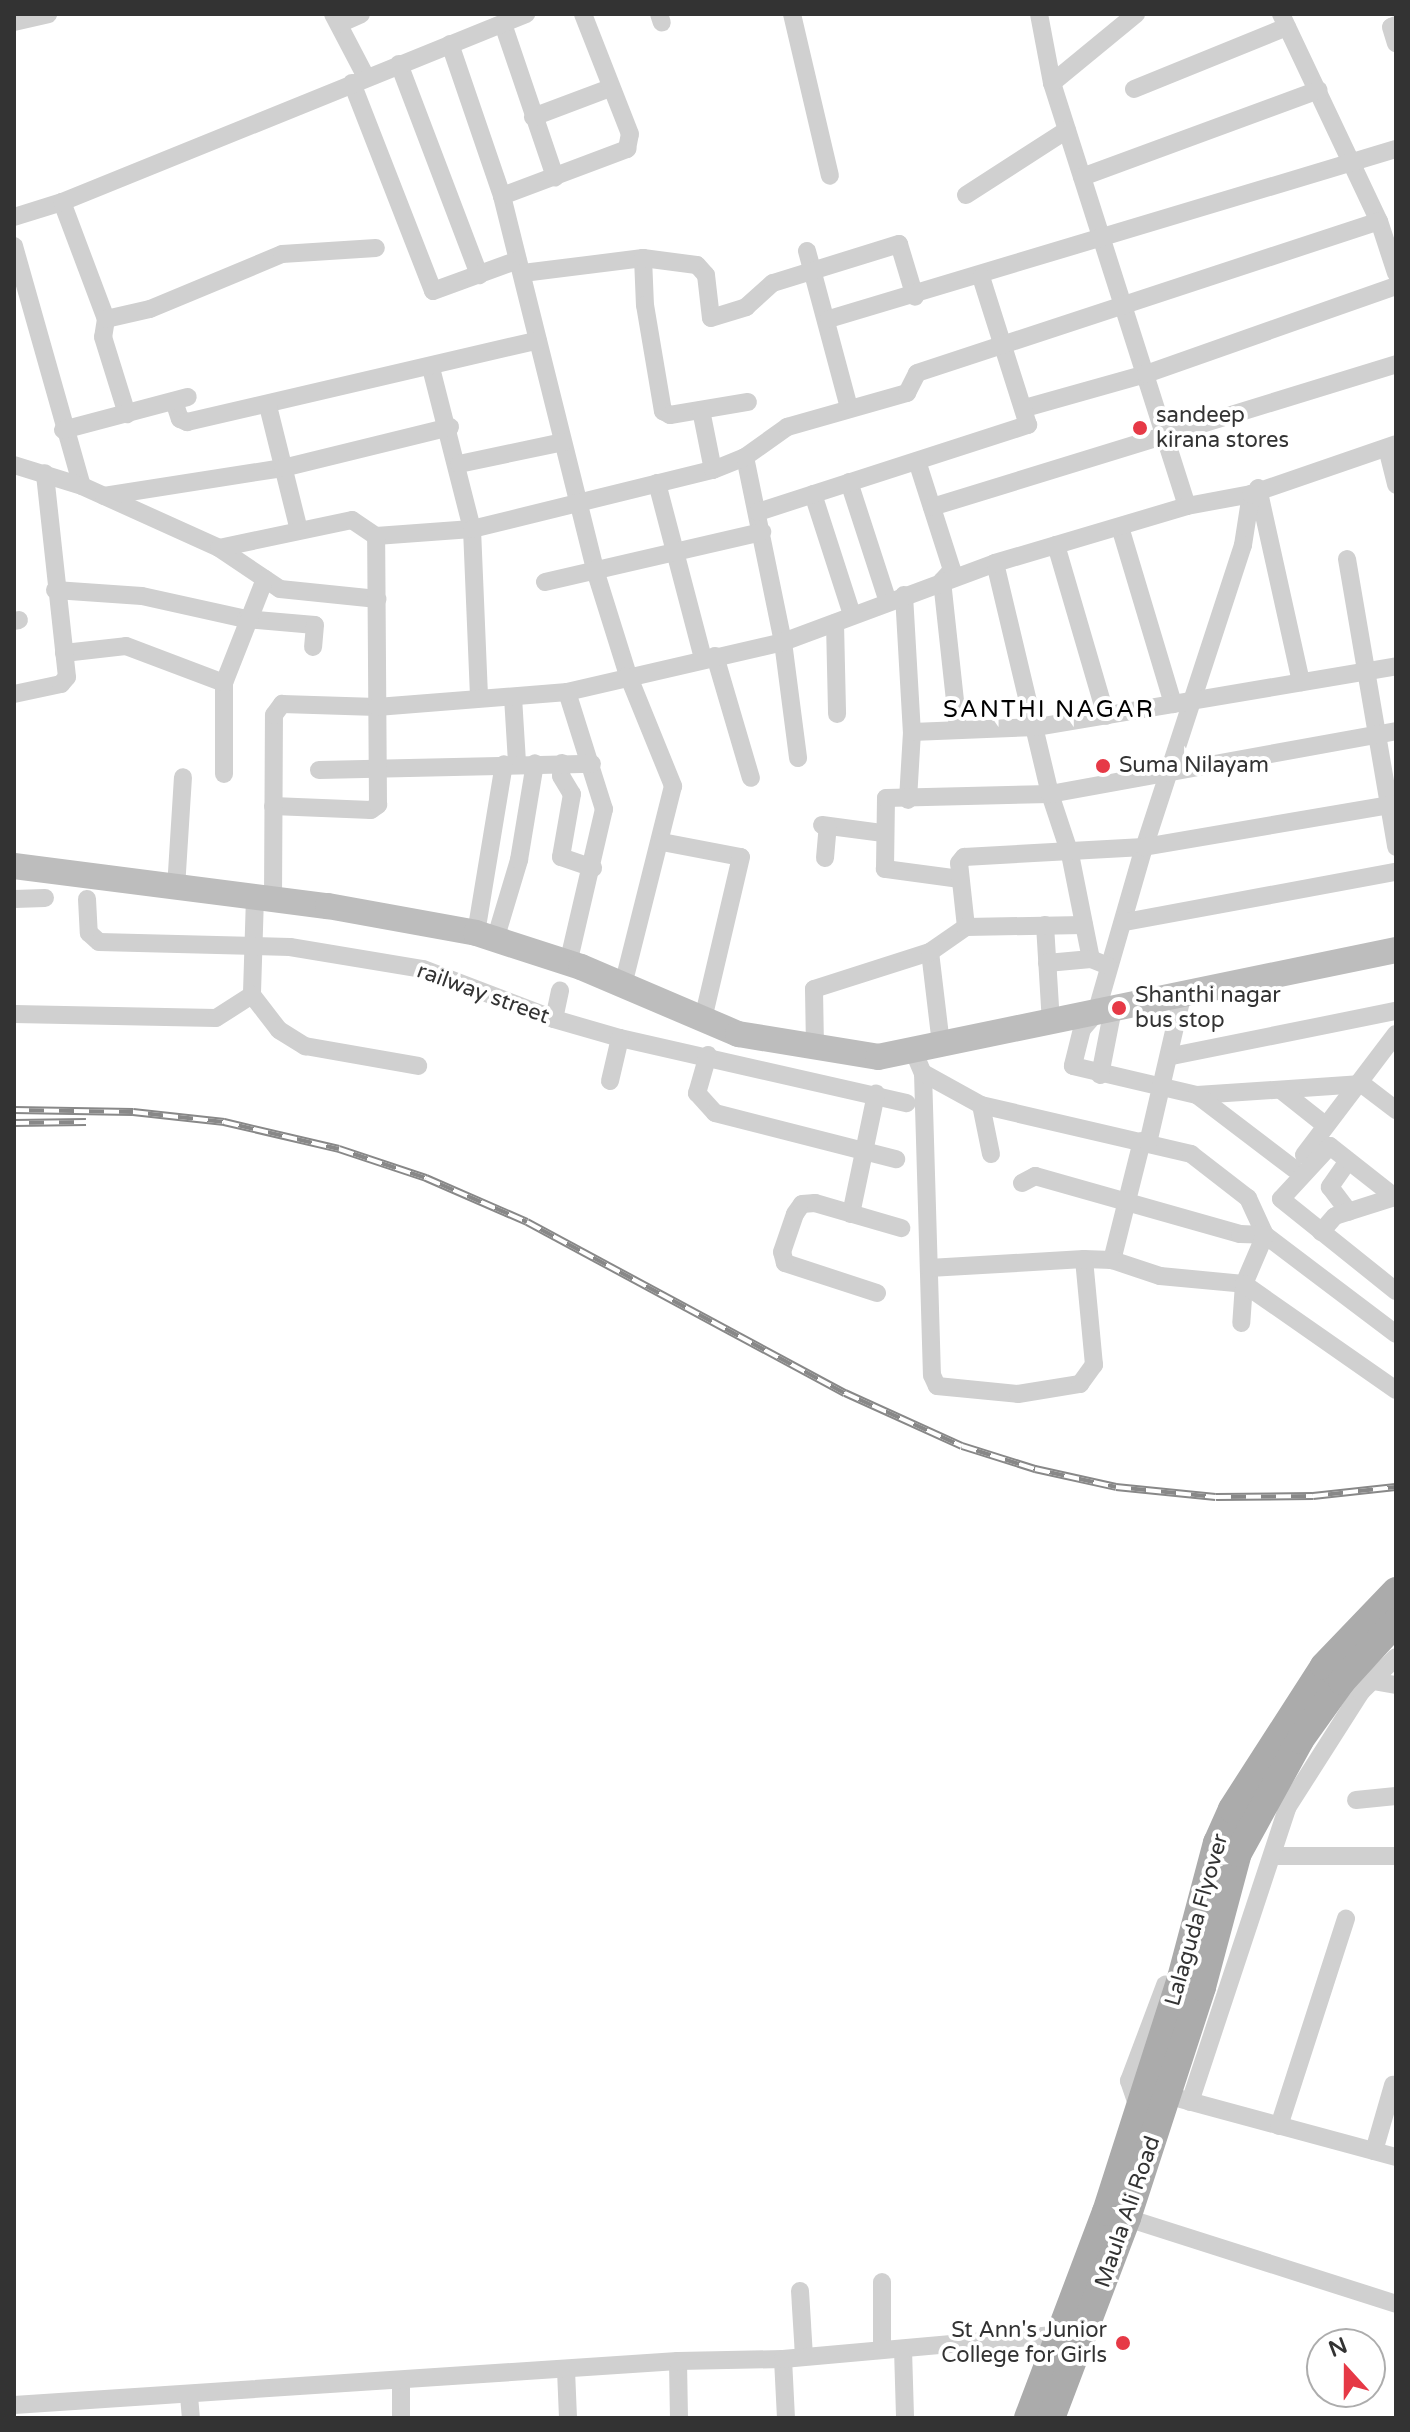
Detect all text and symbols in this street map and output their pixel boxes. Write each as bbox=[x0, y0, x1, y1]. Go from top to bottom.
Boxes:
place label: sandeep kirana stores bbox=[1156, 402, 1289, 454]
marker: sandeep kirana stores bbox=[1131, 419, 1149, 437]
district label: SANTHI NAGAR bbox=[943, 696, 1155, 724]
place label: Suma Nilayam bbox=[1119, 753, 1269, 779]
marker: Suma Nilayam bbox=[1094, 757, 1112, 775]
street label: railway street bbox=[413, 958, 553, 1030]
place label: Shanthi nagar bus stop bbox=[1135, 982, 1281, 1034]
marker: Shanthi nagar bus stop bbox=[1110, 999, 1128, 1017]
street label: Lalaguda Flyover bbox=[1160, 1831, 1234, 2009]
street label: Maula Ali Road bbox=[1090, 2133, 1166, 2291]
place label: St Ann's Junior College for Girls bbox=[941, 2317, 1107, 2368]
north arrow bbox=[1306, 2328, 1386, 2408]
text: N bbox=[1325, 2332, 1351, 2363]
marker: St Ann's Junior College for Girls bbox=[1114, 2334, 1132, 2352]

